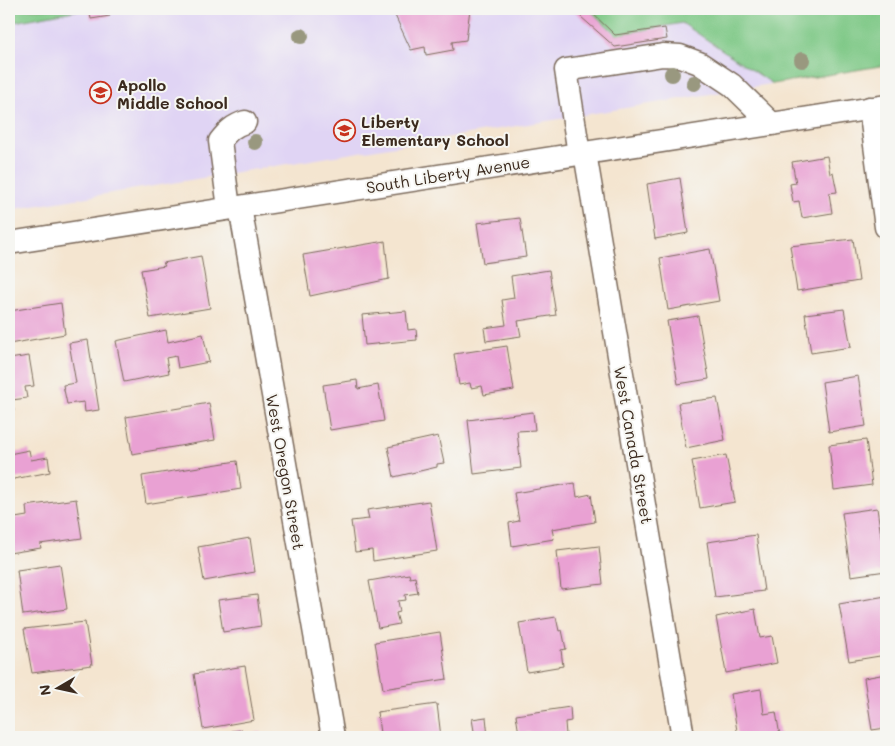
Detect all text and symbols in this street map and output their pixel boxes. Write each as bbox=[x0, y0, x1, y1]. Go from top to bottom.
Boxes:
place label: Apollo Middle School bbox=[117, 74, 228, 113]
school or university icon: Apollo Middle School bbox=[89, 81, 113, 105]
place label: Liberty Elementary School bbox=[361, 111, 509, 150]
school or university icon: Liberty Elementary School bbox=[333, 118, 357, 142]
street label: South Liberty Avenue bbox=[365, 151, 531, 197]
street label: West Canada Street bbox=[610, 364, 658, 526]
street label: West Oregon Street bbox=[262, 392, 310, 552]
north arrow bbox=[32, 664, 82, 714]
text: N bbox=[34, 683, 55, 697]

